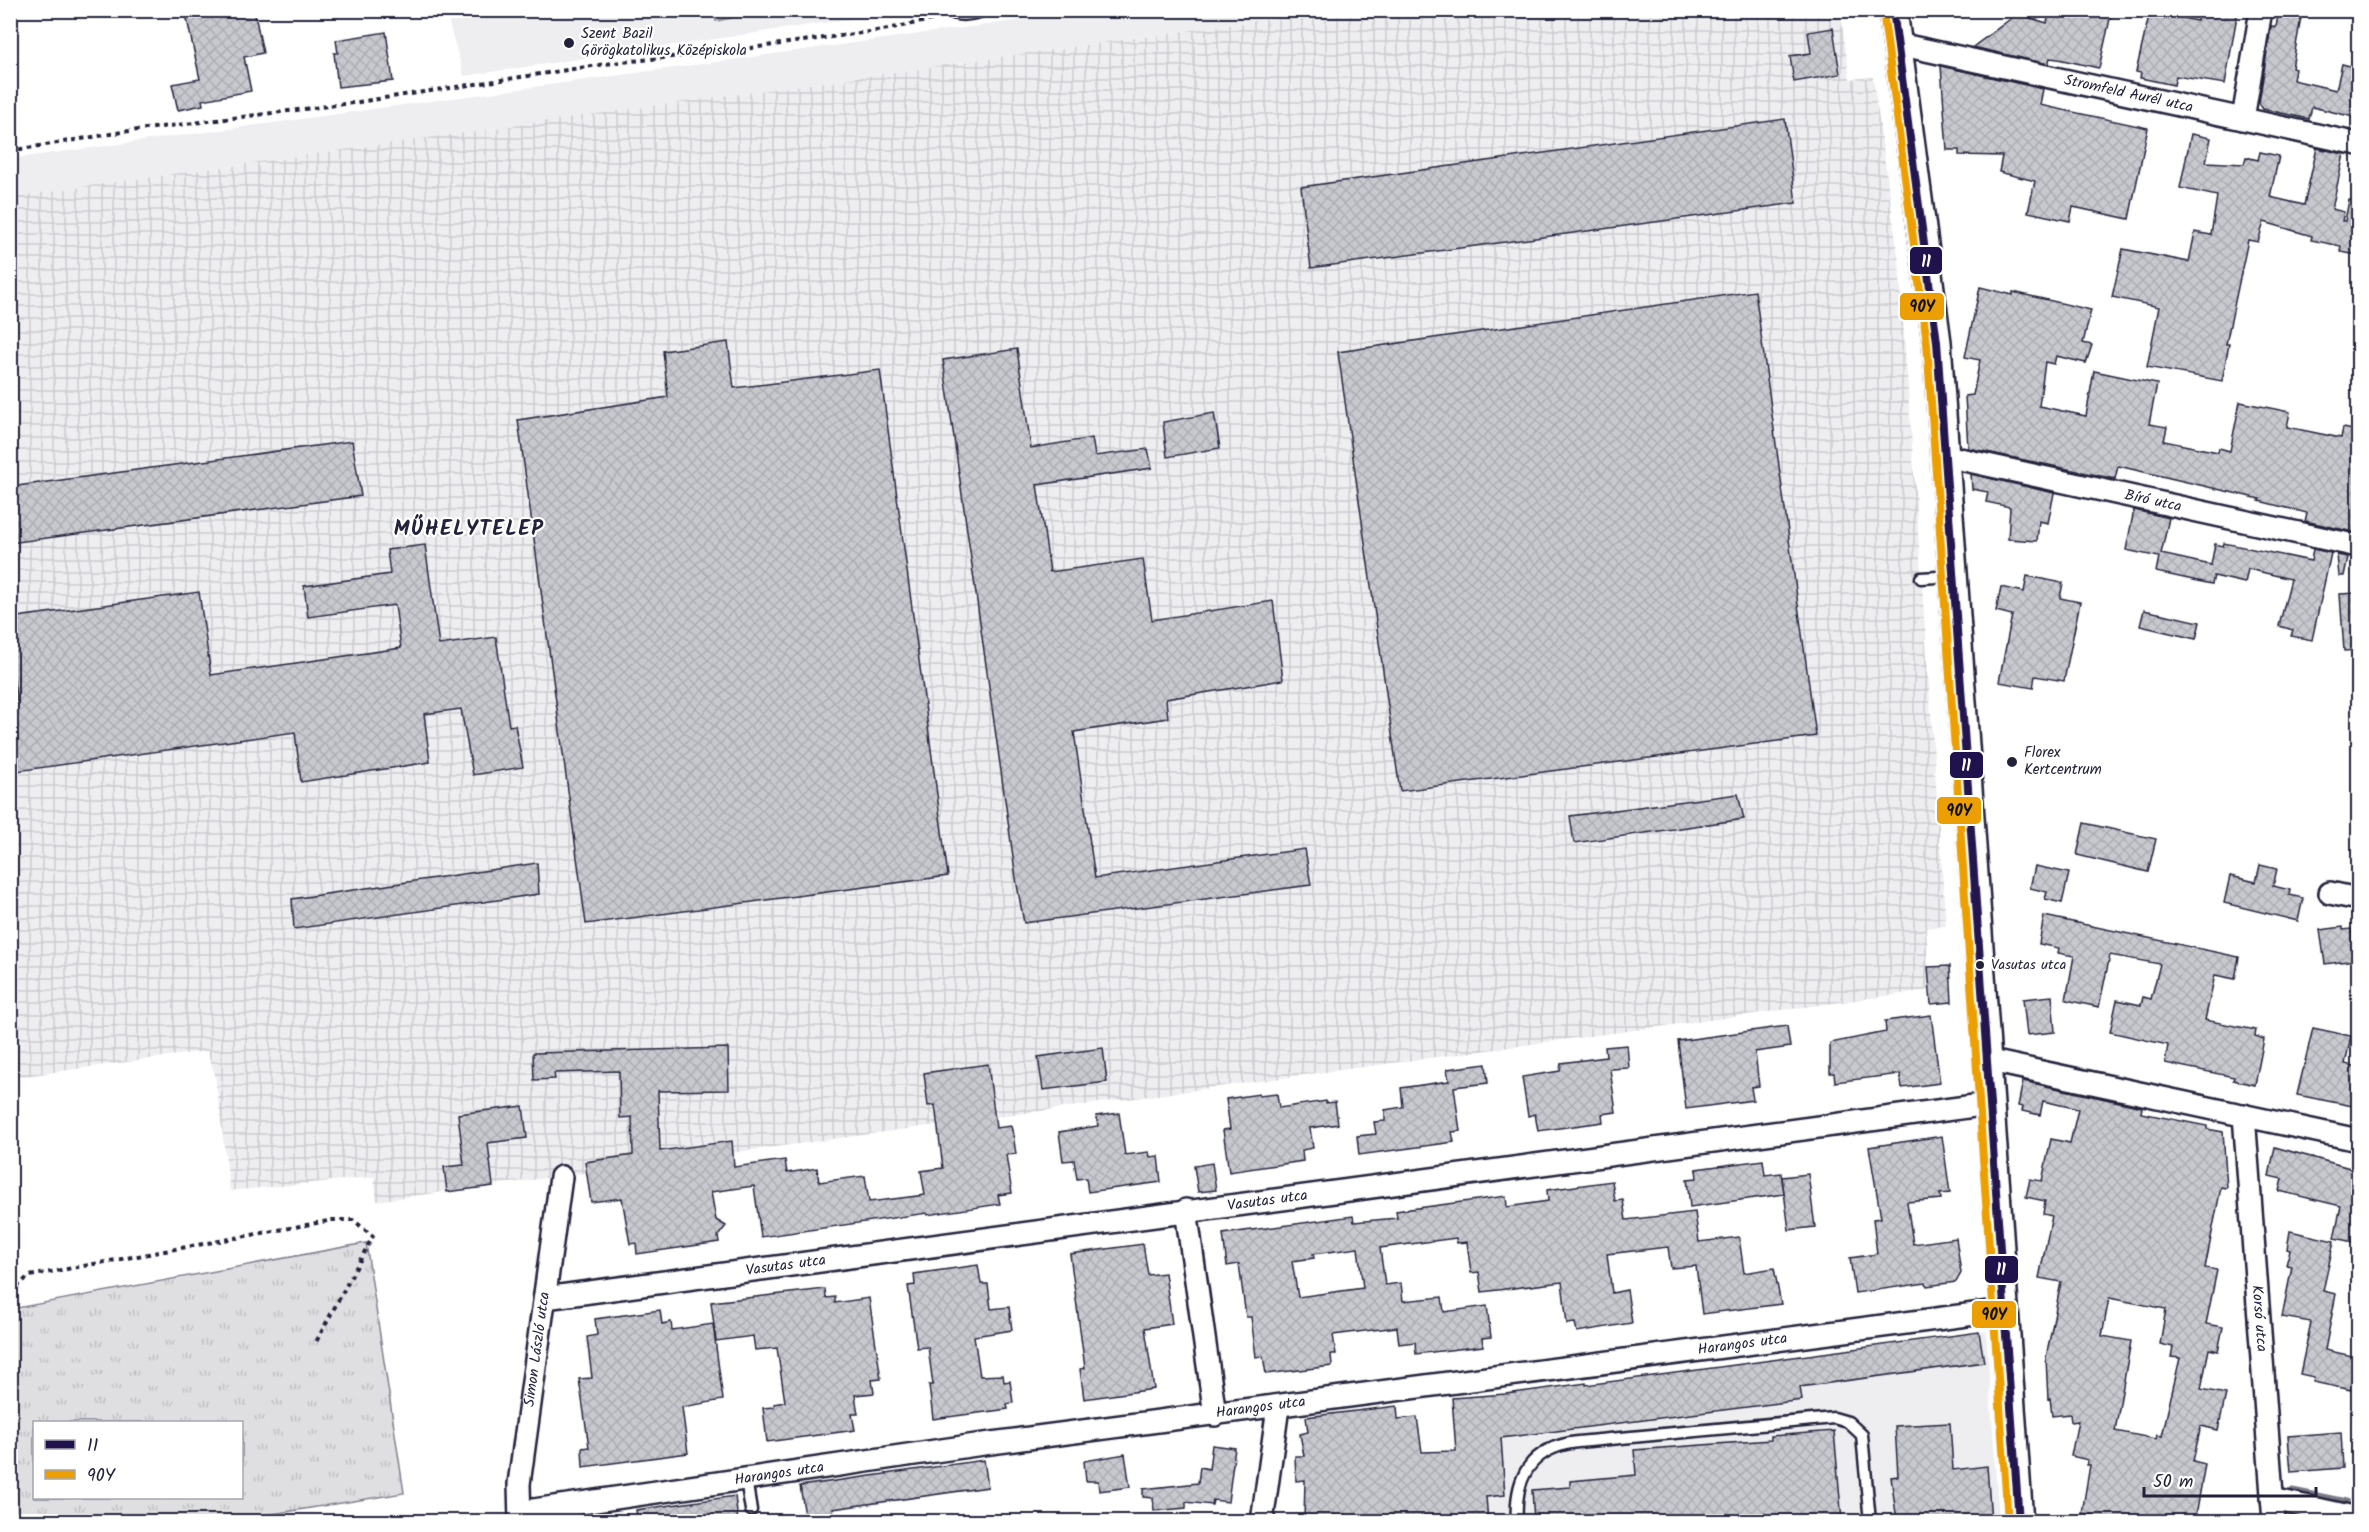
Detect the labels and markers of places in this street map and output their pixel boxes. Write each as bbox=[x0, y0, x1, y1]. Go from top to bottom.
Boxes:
place label: Szent Bazil Görögkatolikus Középiskola bbox=[581, 22, 747, 63]
marker: Szent Bazil Görögkatolikus Középiskola bbox=[562, 36, 576, 50]
place label: Florex Kertcentrum bbox=[2024, 741, 2102, 782]
marker: Florex Kertcentrum bbox=[2005, 755, 2019, 769]
place label: Vasutas utca bbox=[1991, 954, 2066, 976]
marker: Vasutas utca bbox=[1974, 959, 1986, 971]

